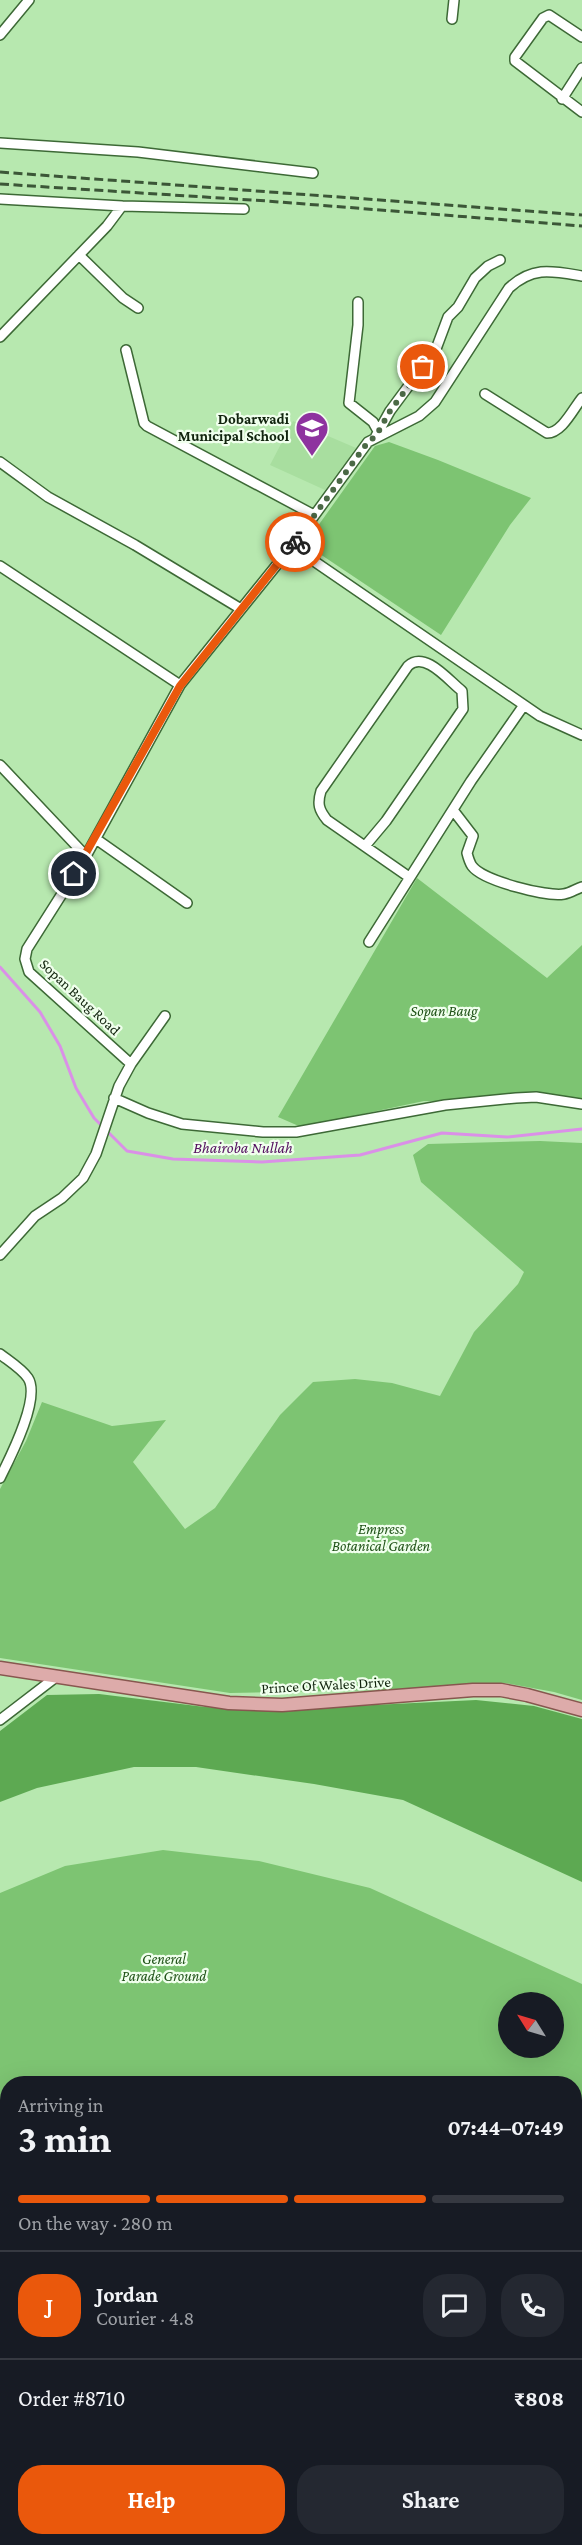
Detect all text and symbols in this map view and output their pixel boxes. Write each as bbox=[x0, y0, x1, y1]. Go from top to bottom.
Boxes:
pin bbox=[397, 341, 448, 392]
icon: bag bbox=[406, 350, 439, 383]
school or university icon: Dobarwadi Municipal School bbox=[294, 410, 330, 457]
place label: Dobarwadi Municipal School bbox=[178, 411, 290, 444]
courier bbox=[265, 512, 325, 572]
icon: bike bbox=[279, 526, 312, 559]
pin bbox=[48, 848, 99, 899]
icon: home bbox=[57, 857, 90, 890]
street label: Sopan Baug Road bbox=[36, 956, 123, 1039]
park label: Sopan Baug bbox=[410, 1003, 478, 1020]
water label: Bhairoba Nullah bbox=[193, 1139, 293, 1156]
park label: Empress Botanical Garden bbox=[332, 1521, 431, 1554]
street label: Prince Of Wales Drive bbox=[261, 1674, 392, 1696]
park label: General Parade Ground bbox=[122, 1951, 207, 1984]
north arrow bbox=[498, 1992, 564, 2058]
map controls bbox=[498, 1992, 564, 2058]
text: Arriving in bbox=[18, 2094, 103, 2116]
text: 07:44–07:49 bbox=[447, 2115, 564, 2140]
text: 3 min bbox=[18, 2117, 111, 2160]
text: On the way · 280 m bbox=[18, 2212, 172, 2234]
button: chat bbox=[423, 2274, 486, 2337]
button: phone bbox=[501, 2274, 564, 2337]
text: Jordan bbox=[96, 2282, 158, 2307]
text: J bbox=[46, 2293, 53, 2318]
text: Courier · 4.8 bbox=[96, 2307, 194, 2329]
text: Order #8710 bbox=[18, 2386, 125, 2411]
text: ₹808 bbox=[514, 2386, 564, 2411]
button: Help bbox=[18, 2465, 285, 2534]
button: Share bbox=[297, 2465, 564, 2534]

